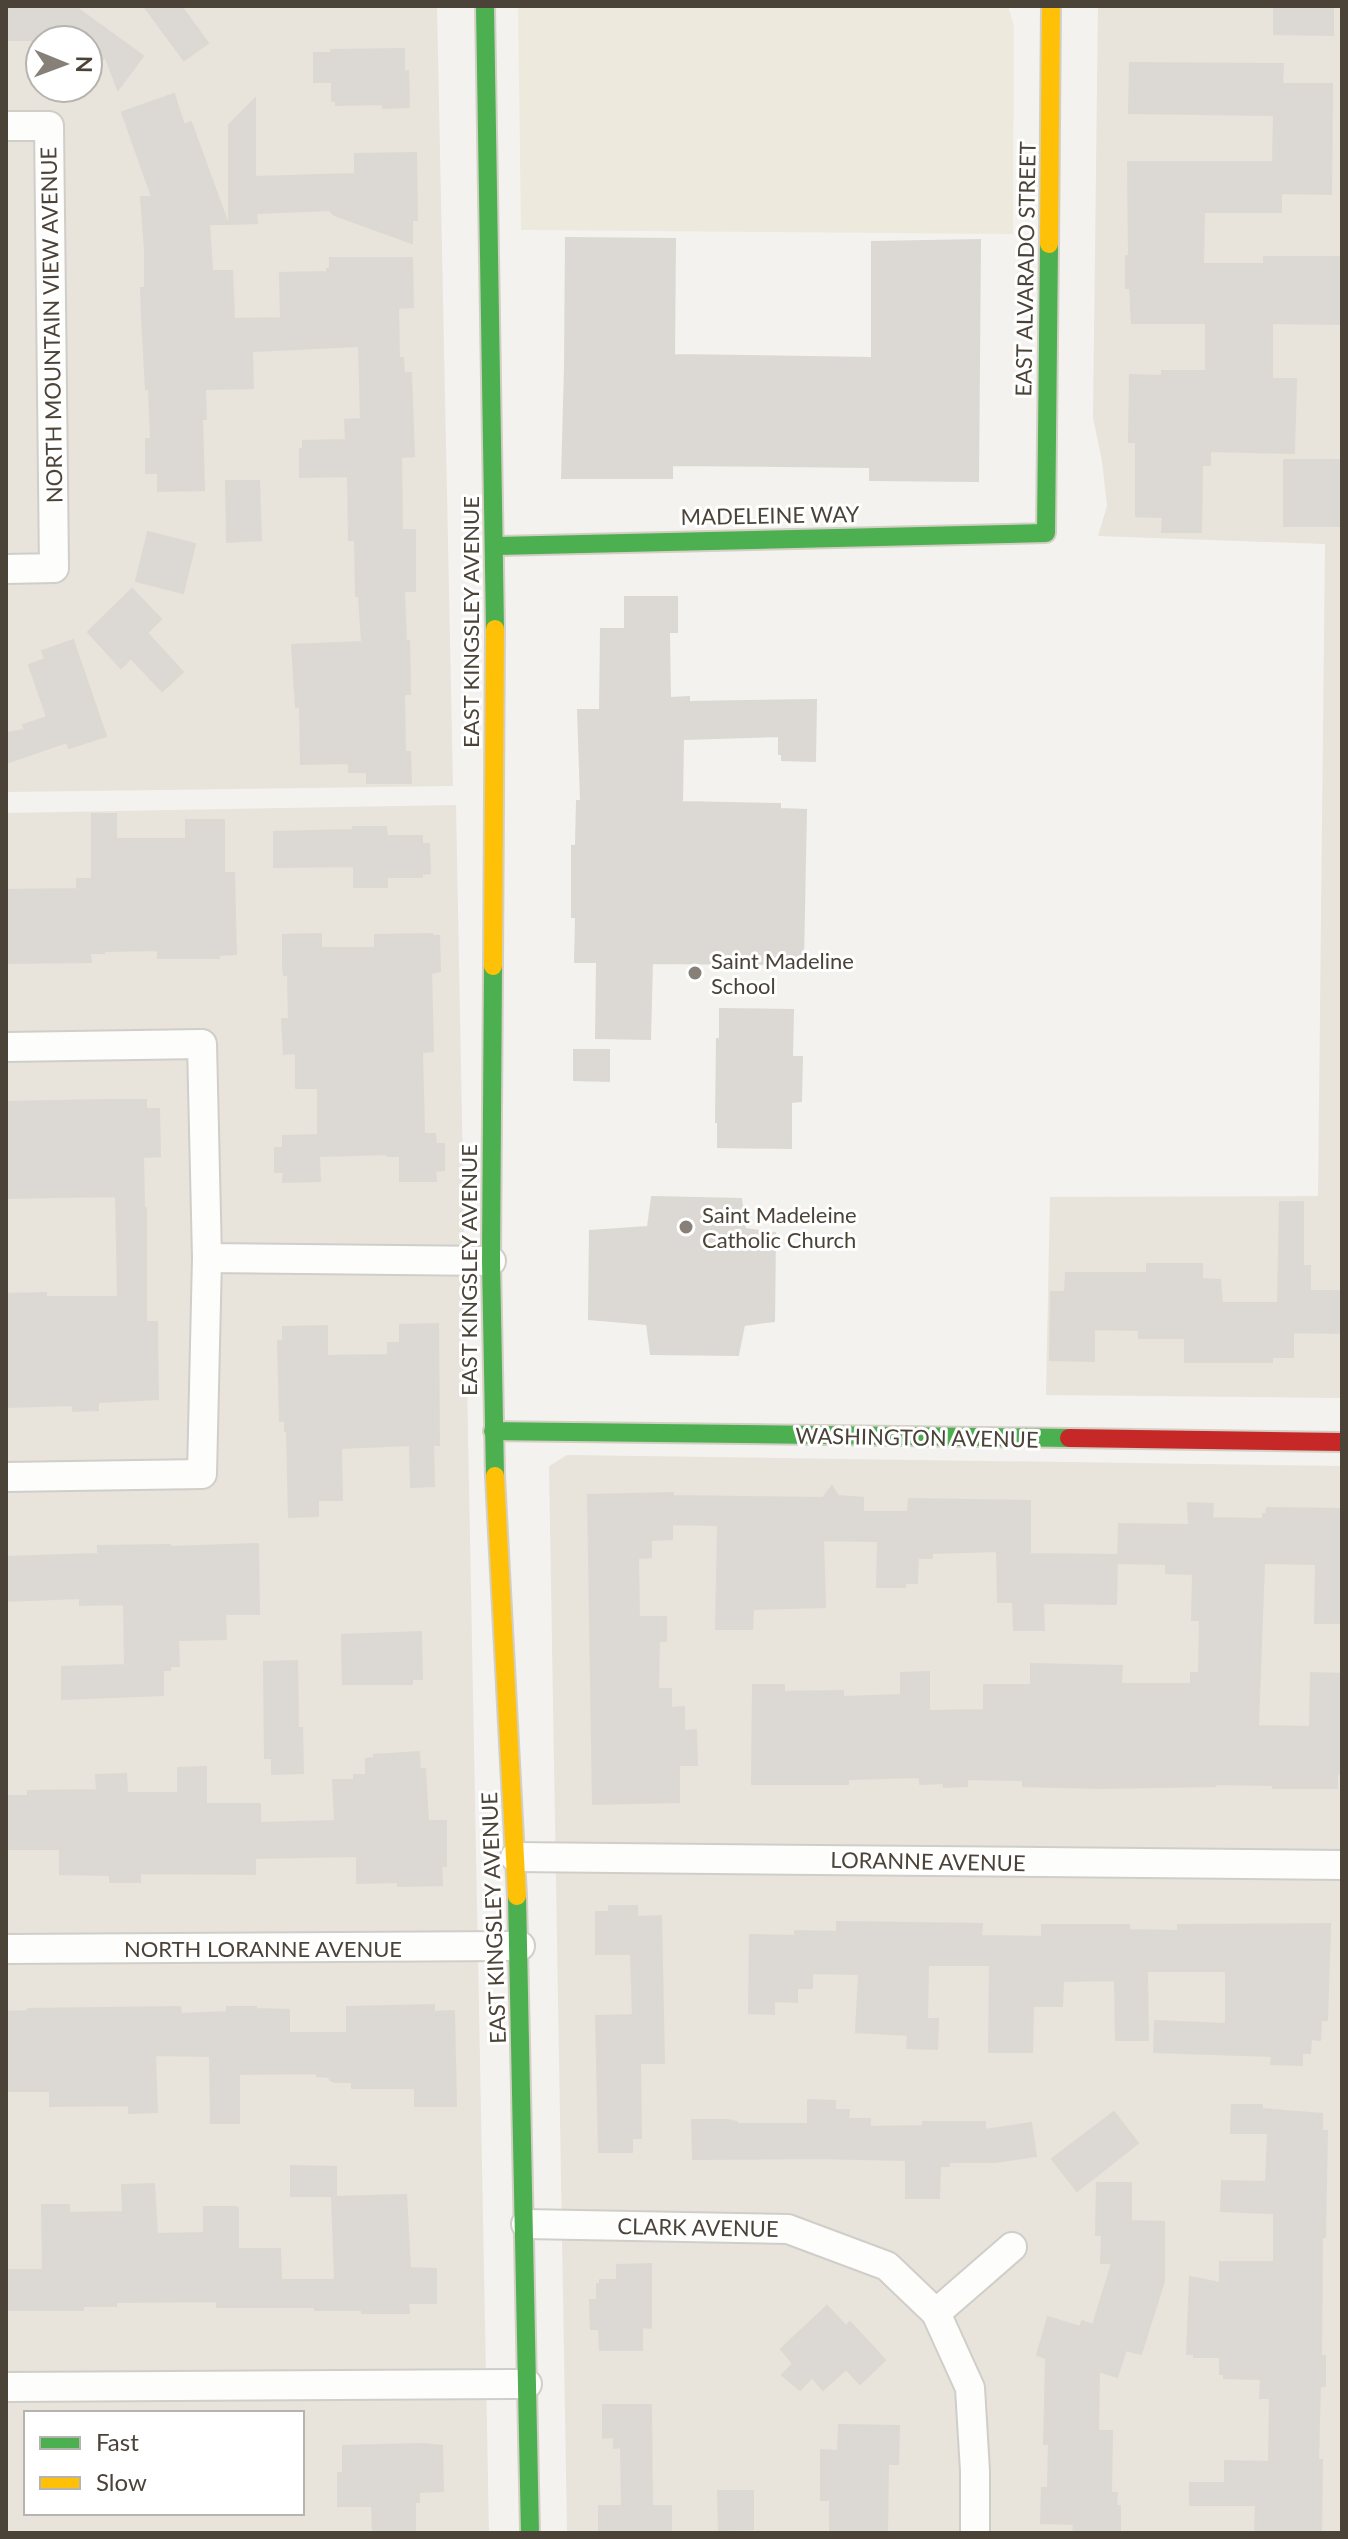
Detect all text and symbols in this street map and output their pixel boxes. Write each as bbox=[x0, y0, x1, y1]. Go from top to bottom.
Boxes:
north arrow bbox=[24, 24, 104, 104]
text: N bbox=[71, 56, 98, 73]
street label: EAST ALVARADO STREET bbox=[1009, 141, 1041, 397]
street label: NORTH MOUNTAIN VIEW AVENUE bbox=[34, 147, 68, 503]
street label: EAST KINGSLEY AVENUE bbox=[457, 496, 484, 748]
street label: MADELEINE WAY bbox=[680, 500, 860, 530]
place label: Saint Madeline School bbox=[711, 947, 854, 999]
marker: Saint Madeline School bbox=[686, 964, 704, 982]
street label: EAST KINGSLEY AVENUE bbox=[455, 1144, 482, 1396]
place label: Saint Madeleine Catholic Church bbox=[702, 1201, 857, 1253]
marker: Saint Madeleine Catholic Church bbox=[677, 1218, 695, 1236]
street label: WASHINGTON AVENUE bbox=[795, 1421, 1039, 1453]
street label: EAST KINGSLEY AVENUE bbox=[475, 1792, 511, 2044]
street label: LORANNE AVENUE bbox=[830, 1846, 1026, 1876]
street label: NORTH LORANNE AVENUE bbox=[124, 1935, 402, 1962]
street label: CLARK AVENUE bbox=[617, 2212, 779, 2242]
legend bbox=[24, 2411, 304, 2515]
text: Fast bbox=[96, 2427, 139, 2456]
text: Slow bbox=[96, 2467, 147, 2496]

